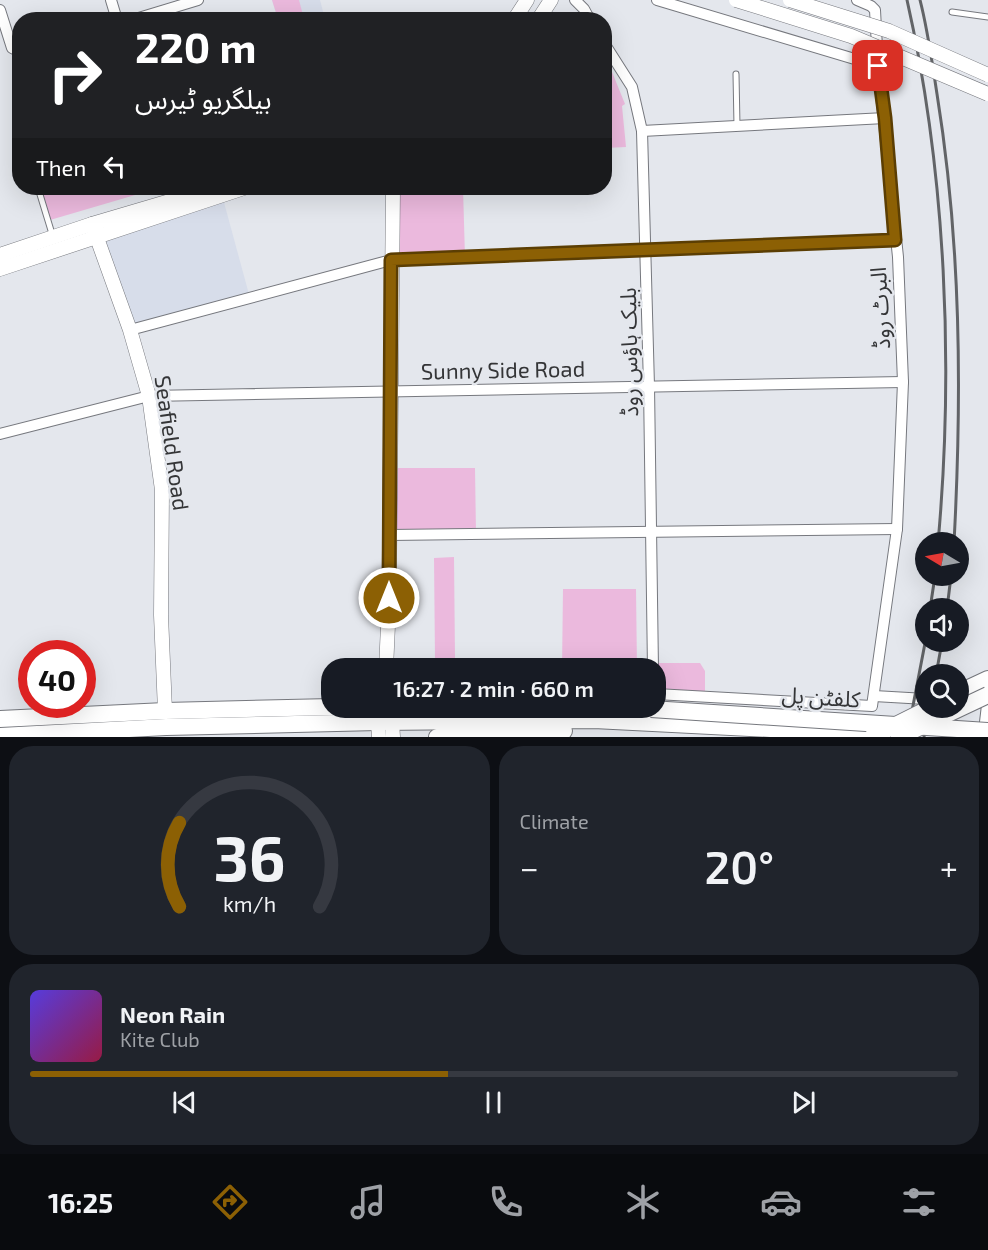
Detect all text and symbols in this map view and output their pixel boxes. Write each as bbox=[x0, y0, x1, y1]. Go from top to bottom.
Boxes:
text: 220 m bbox=[135, 21, 256, 71]
icon: right bbox=[36, 36, 114, 114]
pin bbox=[852, 40, 903, 91]
icon: arrive bbox=[861, 49, 894, 82]
text: بیلگریو ٹیرس bbox=[135, 82, 272, 114]
icon: left bbox=[98, 150, 131, 183]
text: Then bbox=[36, 154, 86, 180]
street label: البرٹ روڈ bbox=[864, 266, 896, 350]
street label: بلیک ہاؤس روڈ bbox=[614, 287, 644, 417]
street label: Sunny Side Road bbox=[421, 355, 585, 383]
street label: Seafield Road bbox=[151, 374, 195, 512]
north arrow bbox=[915, 532, 969, 586]
map controls bbox=[915, 532, 969, 718]
position arrow bbox=[357, 566, 421, 630]
button: sound bbox=[915, 598, 969, 652]
speed limit sign: 40 bbox=[18, 640, 96, 718]
button: search bbox=[915, 664, 969, 718]
text: 16:27 · 2 min · 660 m bbox=[393, 675, 594, 701]
street label: کلفٹن پل bbox=[781, 680, 862, 715]
text: Climate bbox=[520, 809, 589, 833]
text: 36 bbox=[213, 819, 285, 894]
text: 20° bbox=[705, 839, 774, 893]
text: − bbox=[520, 847, 539, 887]
text: + bbox=[940, 847, 958, 887]
text: km/h bbox=[223, 892, 276, 917]
text: Neon Rain bbox=[120, 1001, 225, 1027]
text: Kite Club bbox=[120, 1027, 200, 1051]
icon: previous bbox=[168, 1086, 201, 1119]
icon: pause bbox=[477, 1086, 510, 1119]
icon: next bbox=[787, 1086, 820, 1119]
icon: directions bbox=[209, 1181, 251, 1223]
icon: music bbox=[347, 1181, 389, 1223]
icon: phone bbox=[485, 1181, 527, 1223]
icon: climate bbox=[622, 1181, 664, 1223]
icon: car bbox=[760, 1181, 802, 1223]
icon: filters bbox=[898, 1181, 940, 1223]
text: 16:25 bbox=[48, 1186, 113, 1218]

